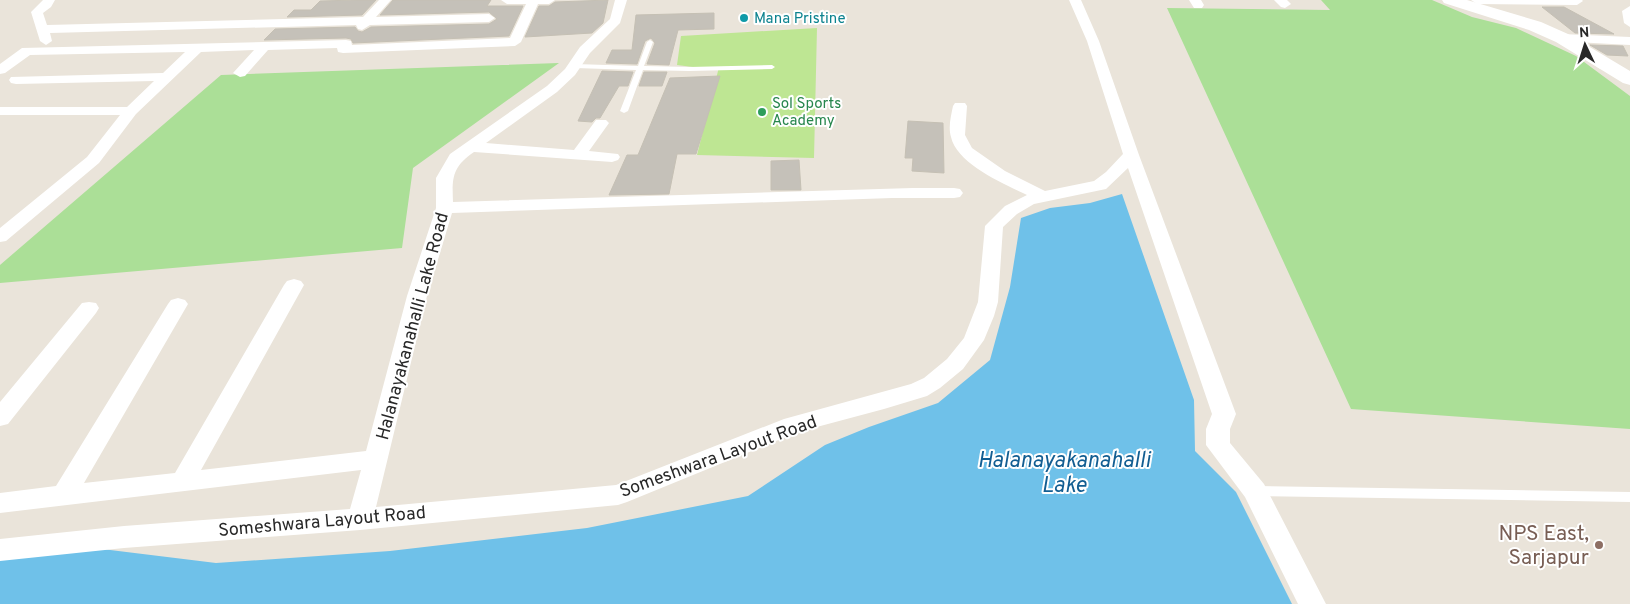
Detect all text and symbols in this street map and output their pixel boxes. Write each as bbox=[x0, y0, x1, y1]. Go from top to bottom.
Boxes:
place label: Mana Pristine bbox=[754, 10, 845, 29]
marker: Mana Pristine bbox=[738, 12, 750, 24]
north arrow bbox=[1560, 20, 1610, 70]
text: N bbox=[1579, 25, 1590, 42]
place label: Sol Sports Academy bbox=[772, 95, 841, 131]
marker: Sol Sports Academy bbox=[756, 106, 768, 118]
street label: Halanayakanahalli Lake Road bbox=[372, 210, 455, 443]
street label: Someshwara Layout Road bbox=[617, 411, 820, 504]
water label: Halanayakanahalli Lake bbox=[978, 448, 1152, 500]
street label: Someshwara Layout Road bbox=[217, 502, 427, 543]
place label: NPS East, Sarjapur bbox=[1498, 521, 1589, 572]
marker: NPS East, Sarjapur bbox=[1593, 539, 1605, 551]

